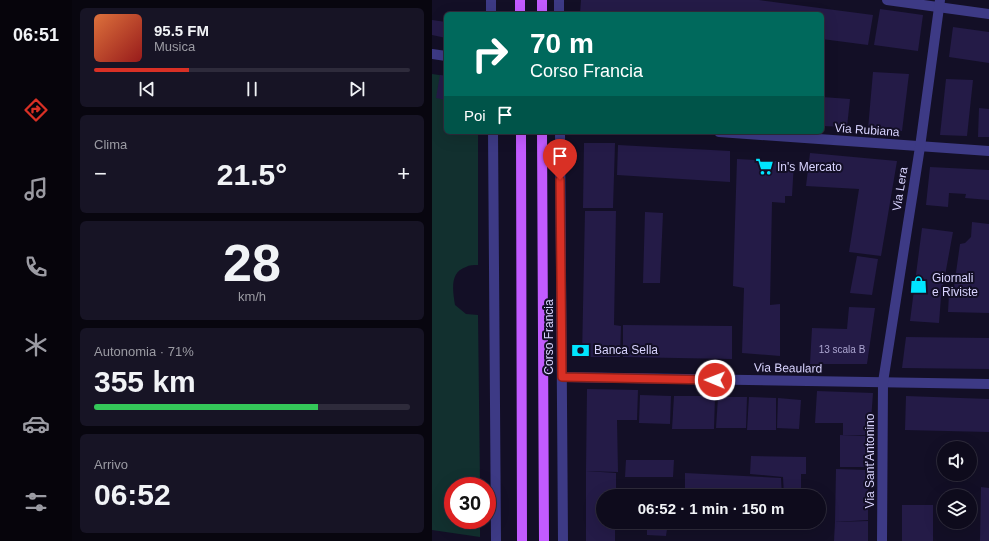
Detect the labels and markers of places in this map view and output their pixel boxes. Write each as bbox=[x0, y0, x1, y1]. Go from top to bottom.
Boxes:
pin bbox=[543, 139, 577, 180]
supermarket icon: In's Mercato bbox=[754, 157, 774, 177]
place label: In's Mercato bbox=[777, 160, 842, 174]
place label: Giornali e Riviste bbox=[932, 271, 978, 299]
shop icon: Giornali e Riviste bbox=[909, 275, 929, 295]
bank icon: Banca Sella bbox=[571, 340, 591, 360]
place label: Banca Sella bbox=[594, 343, 658, 357]

